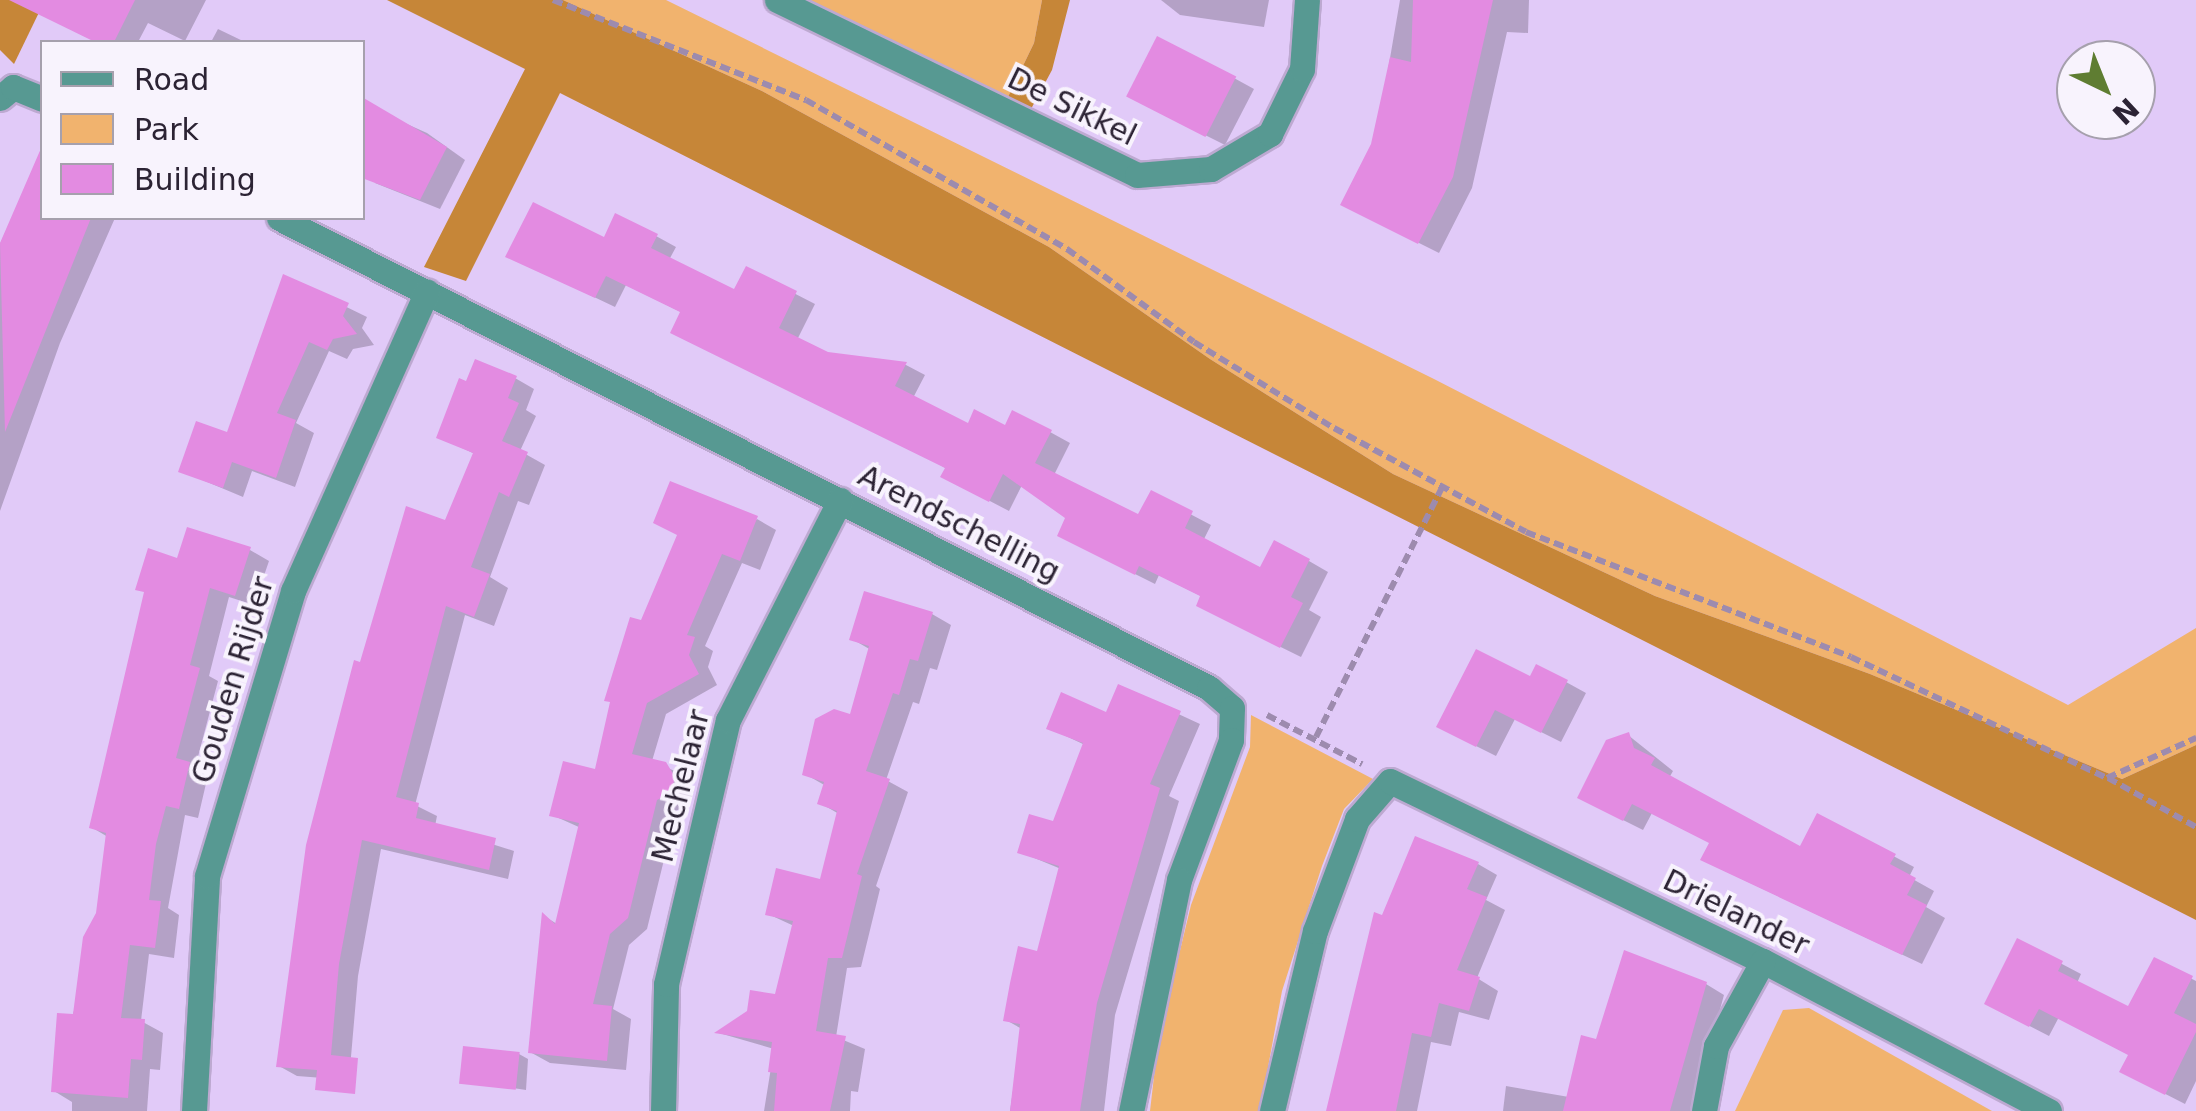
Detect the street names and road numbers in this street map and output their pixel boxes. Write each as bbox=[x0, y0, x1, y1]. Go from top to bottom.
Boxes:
street label: De Sikkel bbox=[1002, 60, 1142, 154]
street label: Arendschelling bbox=[852, 458, 1066, 590]
street label: Gouden Rijder bbox=[185, 572, 281, 788]
street label: Mechelaar bbox=[645, 706, 717, 866]
street label: Drielander bbox=[1657, 862, 1815, 964]

